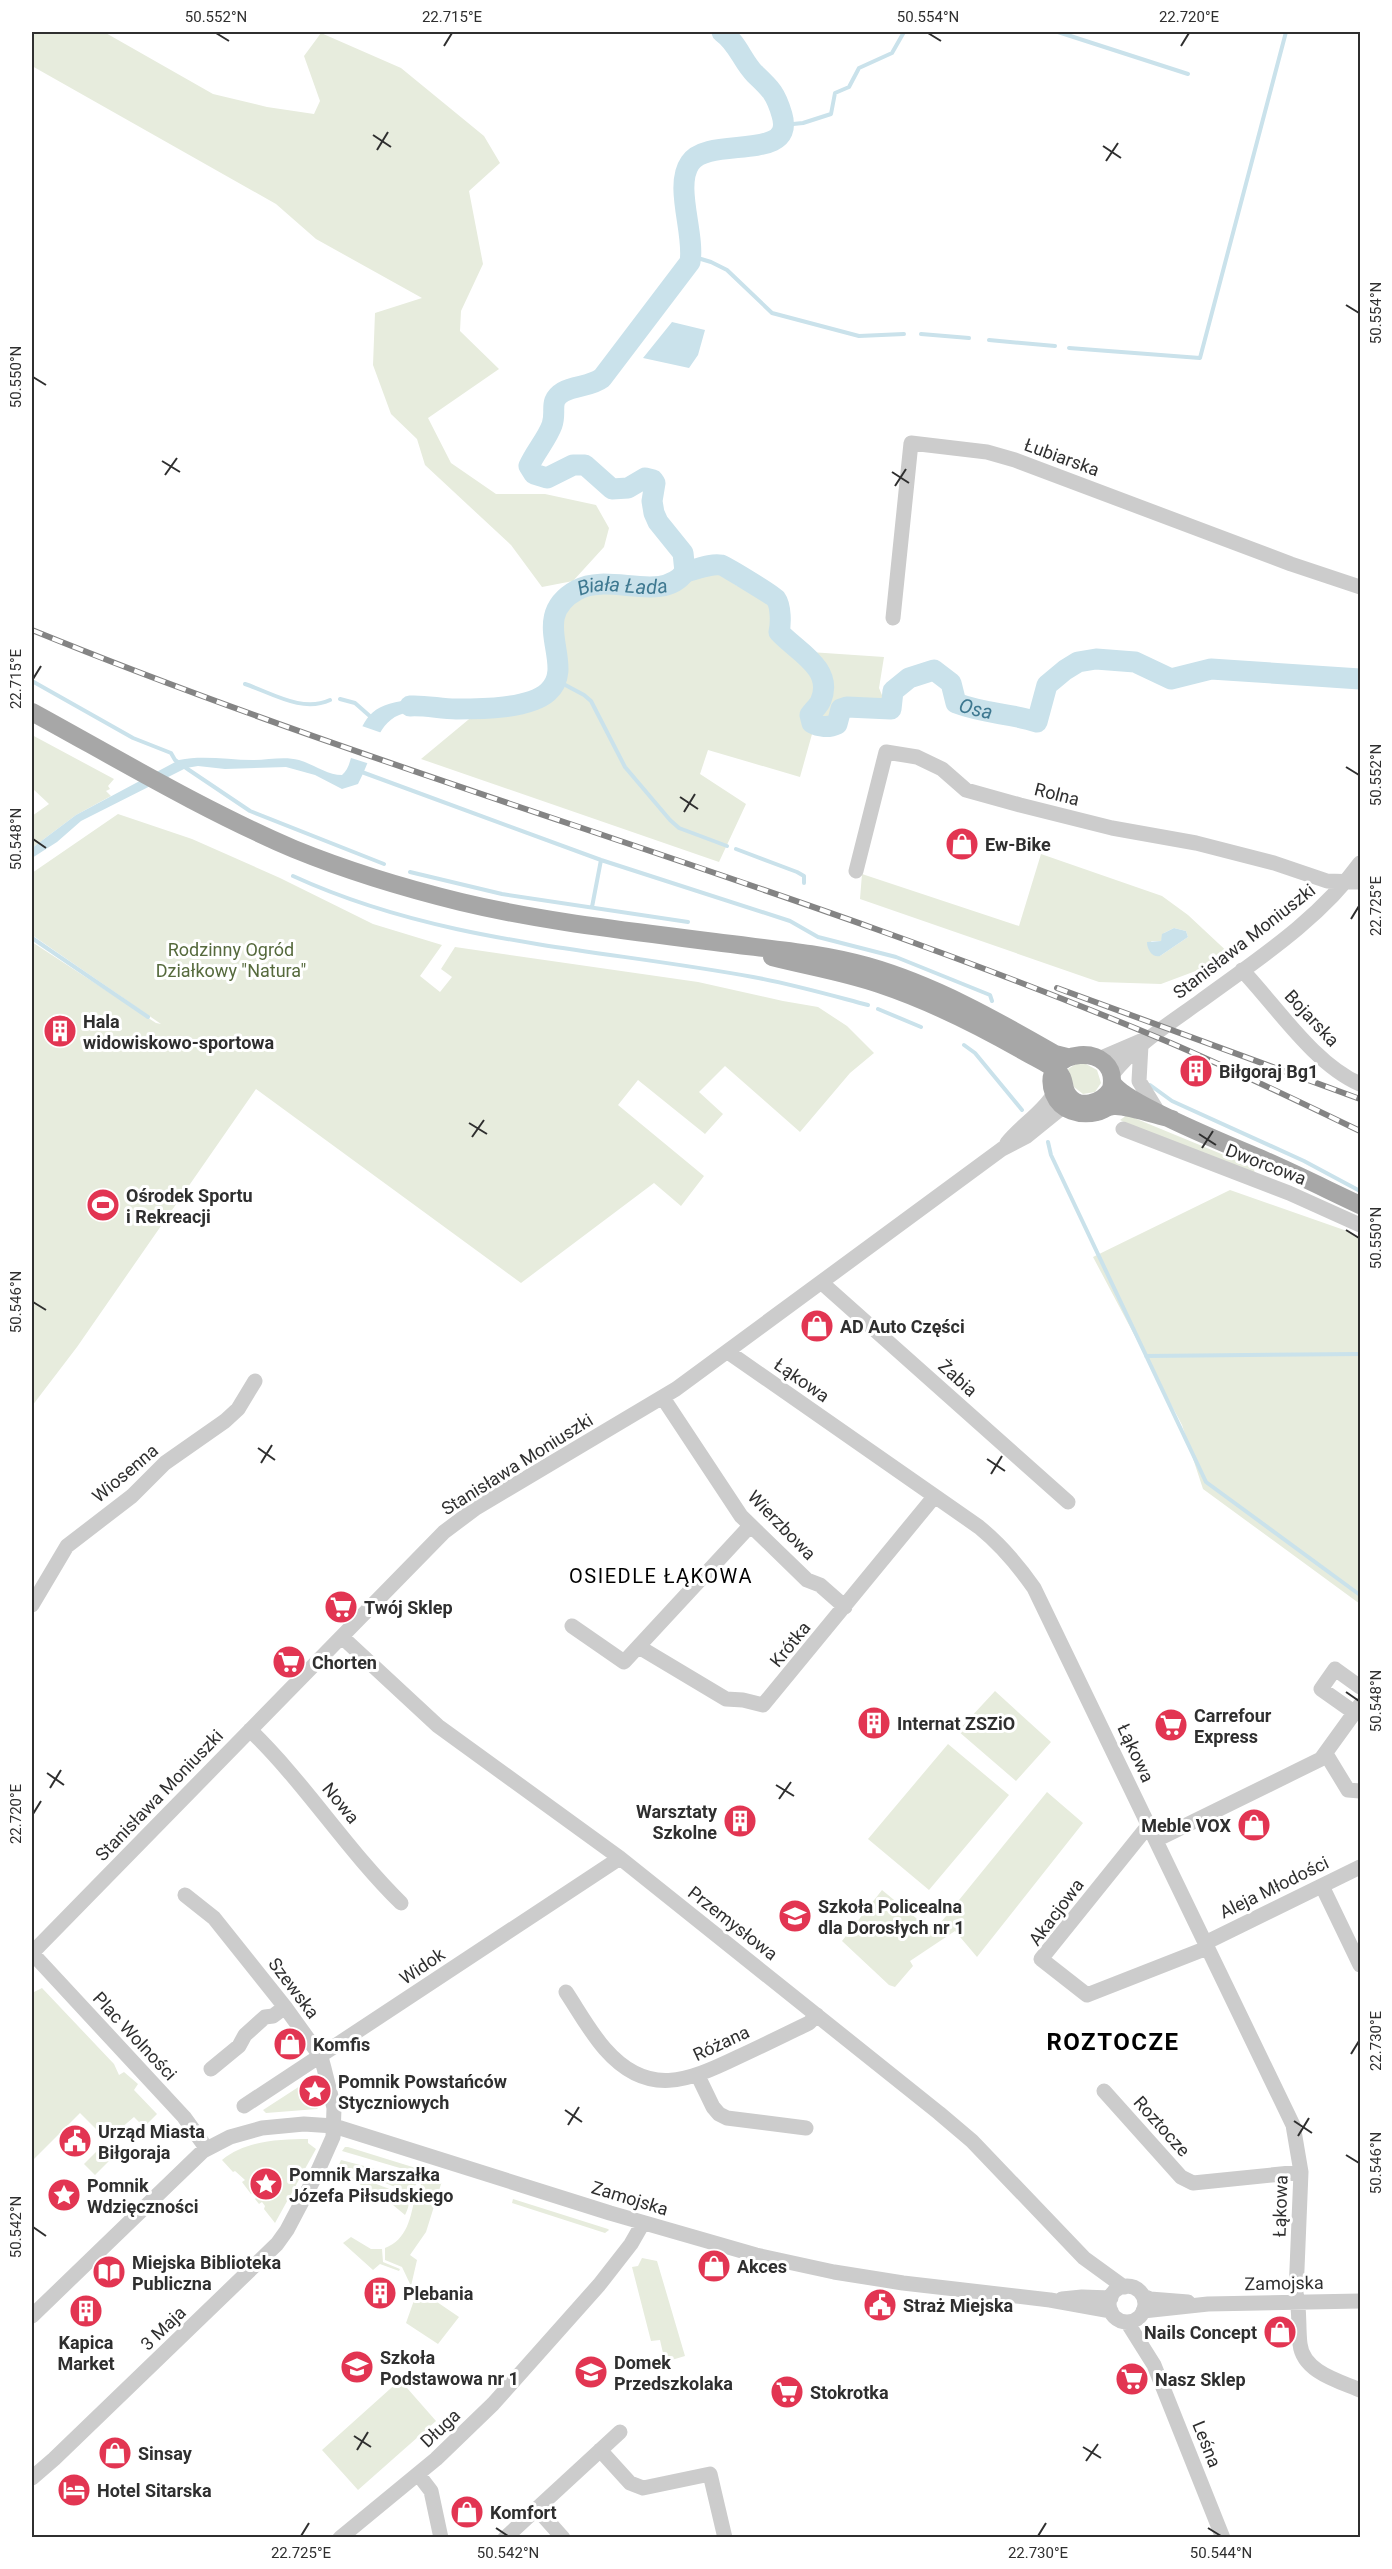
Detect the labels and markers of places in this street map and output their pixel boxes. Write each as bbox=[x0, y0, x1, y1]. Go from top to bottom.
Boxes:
shop icon: Ew-Bike bbox=[944, 826, 980, 862]
place label: Ew-Bike bbox=[985, 834, 1051, 855]
place label: Hala widowiskowo-sportowa bbox=[83, 1011, 275, 1053]
building icon: Hala widowiskowo-sportowa bbox=[42, 1013, 78, 1049]
building icon: Biłgoraj Bg1 bbox=[1178, 1053, 1214, 1089]
place label: Biłgoraj Bg1 bbox=[1219, 1061, 1318, 1082]
place label: Ośrodek Sportu i Rekreacji bbox=[126, 1185, 253, 1227]
sports icon: Ośrodek Sportu i Rekreacji bbox=[85, 1187, 121, 1223]
shop icon: AD Auto Części bbox=[799, 1308, 835, 1344]
place label: AD Auto Części bbox=[840, 1316, 965, 1337]
supermarket icon: Twój Sklep bbox=[323, 1589, 359, 1625]
place label: Twój Sklep bbox=[364, 1597, 453, 1618]
supermarket icon: Chorten bbox=[271, 1644, 307, 1680]
place label: Chorten bbox=[312, 1652, 377, 1673]
building icon: Internat ZSZiO bbox=[856, 1705, 892, 1741]
place label: Carrefour Express bbox=[1194, 1705, 1272, 1747]
supermarket icon: Carrefour Express bbox=[1153, 1707, 1189, 1743]
place label: Internat ZSZiO bbox=[897, 1713, 1015, 1734]
place label: Warsztaty Szkolne bbox=[636, 1801, 718, 1843]
building icon: Warsztaty Szkolne bbox=[722, 1803, 758, 1839]
shop icon: Meble VOX bbox=[1236, 1807, 1272, 1843]
place label: Meble VOX bbox=[1141, 1815, 1232, 1836]
place label: Szkoła Policealna dla Dorosłych nr 1 bbox=[818, 1896, 964, 1938]
school or university icon: Szkoła Policealna dla Dorosłych nr 1 bbox=[777, 1898, 813, 1934]
shop icon: Komfis bbox=[272, 2026, 308, 2062]
place label: Komfis bbox=[313, 2034, 370, 2055]
place label: Pomnik Powstańców Styczniowych bbox=[338, 2071, 507, 2113]
place icon: Pomnik Powstańców Styczniowych bbox=[297, 2073, 333, 2109]
place label: Urząd Miasta Biłgoraja bbox=[98, 2121, 205, 2163]
public building icon: Urząd Miasta Biłgoraja bbox=[57, 2123, 93, 2159]
place label: Pomnik Marszałka Józefa Piłsudskiego bbox=[289, 2164, 454, 2206]
place icon: Pomnik Marszałka Józefa Piłsudskiego bbox=[248, 2166, 284, 2202]
place label: Pomnik Wdzięczności bbox=[87, 2175, 198, 2217]
place icon: Pomnik Wdzięczności bbox=[46, 2177, 82, 2213]
shop icon: Akces bbox=[696, 2248, 732, 2284]
place label: Miejska Biblioteka Publiczna bbox=[132, 2252, 281, 2294]
library icon: Miejska Biblioteka Publiczna bbox=[91, 2254, 127, 2290]
place label: Akces bbox=[737, 2256, 787, 2277]
building icon: Plebania bbox=[362, 2275, 398, 2311]
place label: Plebania bbox=[403, 2283, 474, 2304]
public building icon: Straż Miejska bbox=[862, 2287, 898, 2323]
building icon: Kapica Market bbox=[68, 2293, 104, 2329]
place label: Straż Miejska bbox=[903, 2295, 1014, 2316]
shop icon: Nails Concept bbox=[1262, 2314, 1298, 2350]
place label: Nails Concept bbox=[1144, 2322, 1257, 2343]
place label: Kapica Market bbox=[57, 2332, 115, 2374]
place label: Szkoła Podstawowa nr 1 bbox=[380, 2347, 519, 2389]
school or university icon: Szkoła Podstawowa nr 1 bbox=[339, 2349, 375, 2385]
place label: Domek Przedszkolaka bbox=[614, 2352, 733, 2394]
school or university icon: Domek Przedszkolaka bbox=[573, 2354, 609, 2390]
supermarket icon: Nasz Sklep bbox=[1114, 2361, 1150, 2397]
place label: Nasz Sklep bbox=[1155, 2369, 1246, 2390]
supermarket icon: Stokrotka bbox=[769, 2374, 805, 2410]
place label: Stokrotka bbox=[810, 2382, 889, 2403]
shop icon: Sinsay bbox=[97, 2435, 133, 2471]
place label: Sinsay bbox=[138, 2443, 193, 2464]
hotel icon: Hotel Sitarska bbox=[56, 2472, 92, 2508]
place label: Hotel Sitarska bbox=[97, 2480, 212, 2501]
shop icon: Komfort bbox=[449, 2494, 485, 2530]
place label: Komfort bbox=[490, 2502, 557, 2523]

